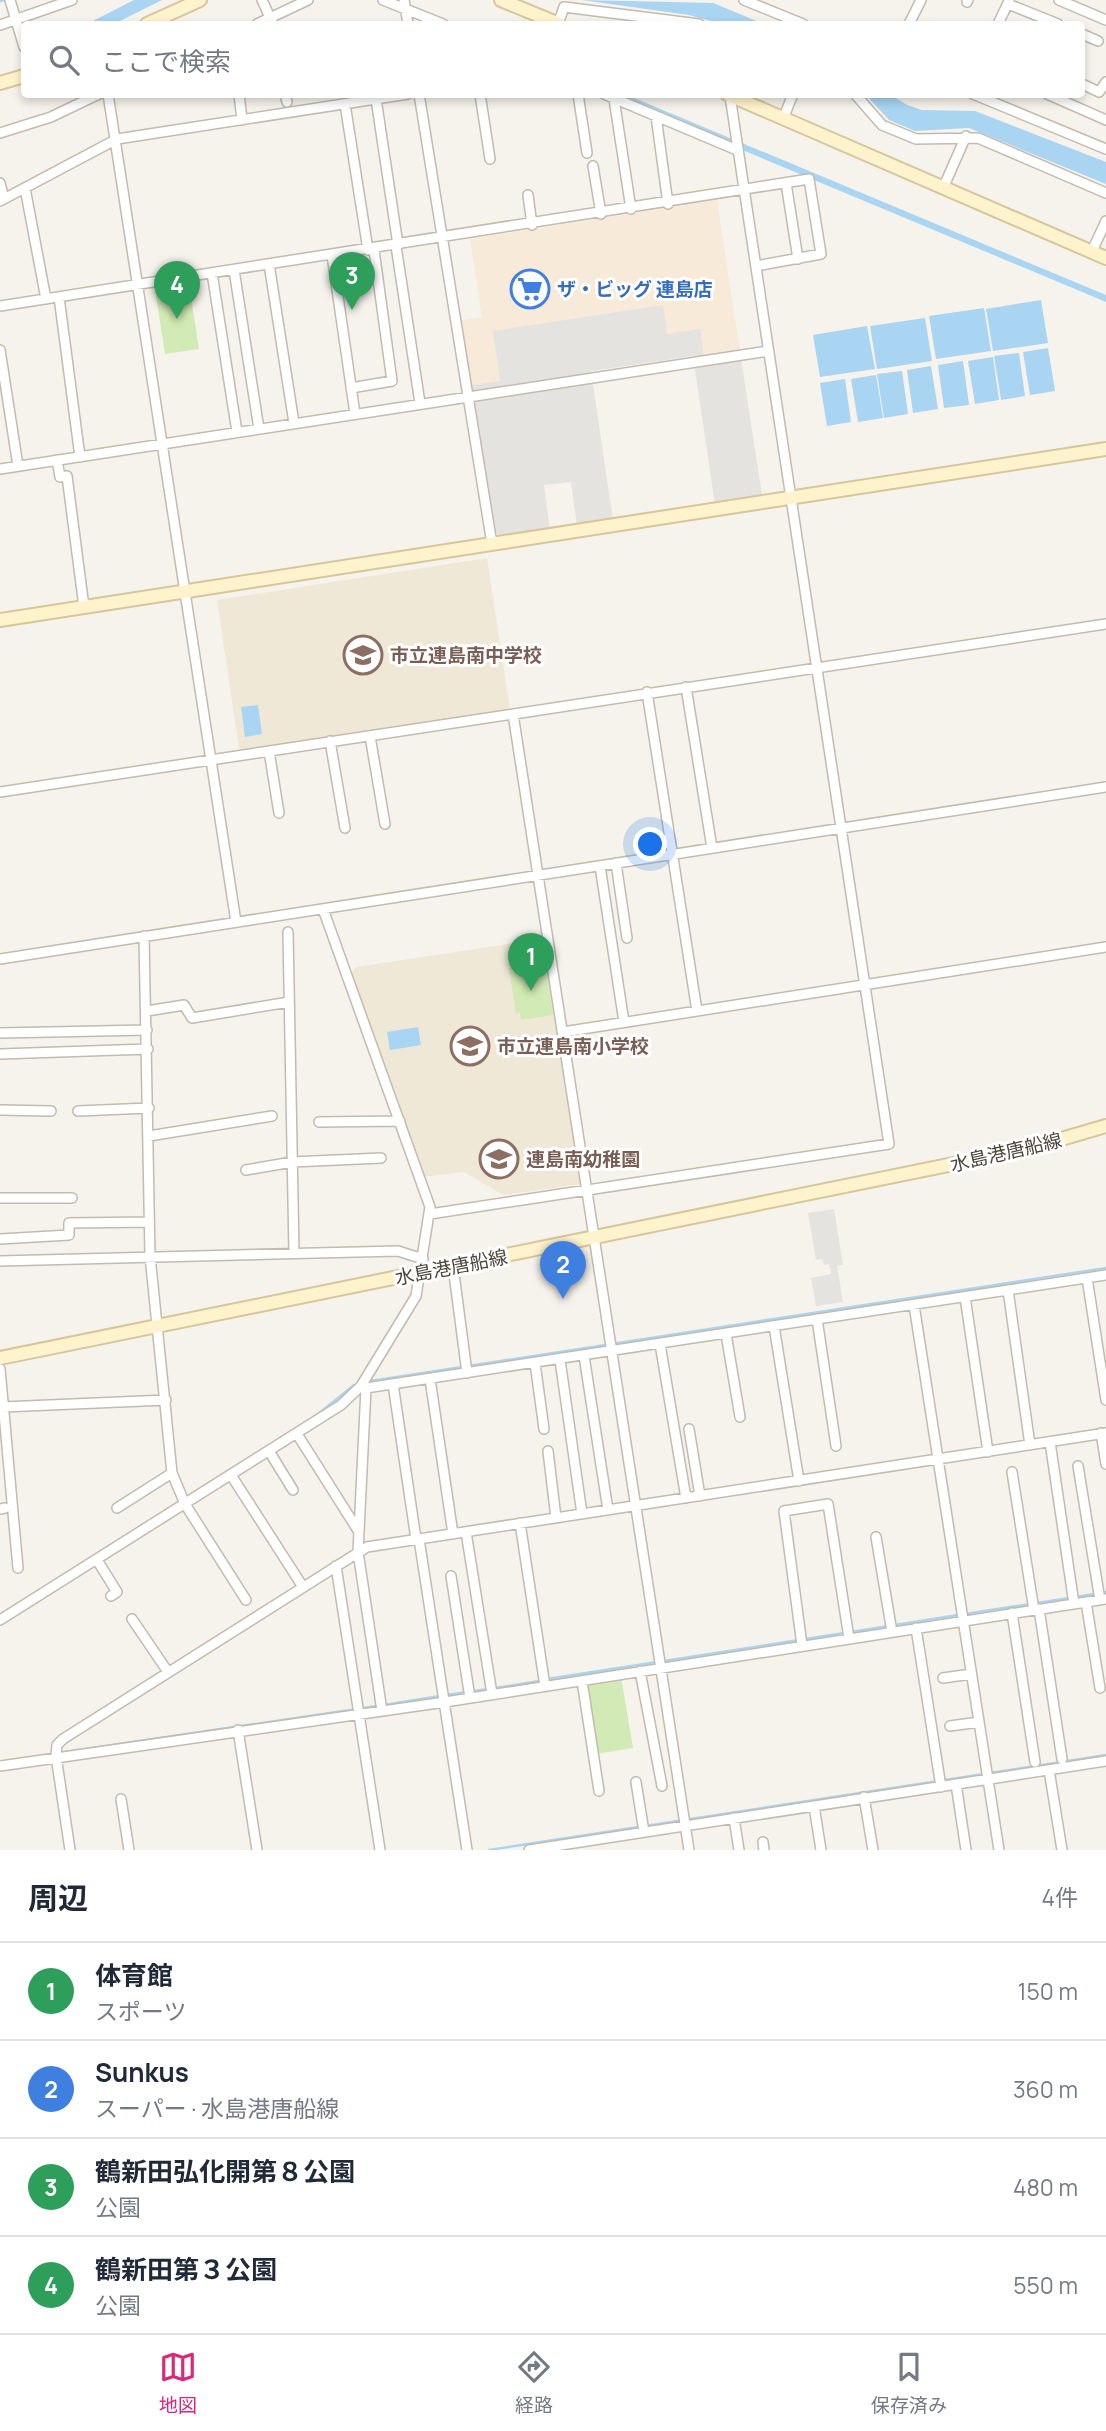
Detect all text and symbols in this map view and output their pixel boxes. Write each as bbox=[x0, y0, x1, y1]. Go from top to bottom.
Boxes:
search box bbox=[21, 21, 1085, 98]
icon: search bbox=[45, 41, 83, 79]
text: ここで検索 bbox=[101, 43, 231, 79]
pin: 3 bbox=[329, 252, 375, 310]
pin: 4 bbox=[154, 261, 200, 319]
supermarket icon: ザ・ビッグ 連島店 bbox=[509, 268, 551, 310]
place label: ザ・ビッグ 連島店 bbox=[557, 276, 713, 302]
school or university icon: 市立連島南中学校 bbox=[342, 634, 384, 676]
place label: 市立連島南中学校 bbox=[390, 642, 542, 668]
your location bbox=[633, 827, 667, 861]
pin: 1 bbox=[508, 933, 554, 991]
school or university icon: 市立連島南小学校 bbox=[449, 1025, 491, 1067]
place label: 市立連島南小学校 bbox=[497, 1033, 649, 1059]
street label: 水島港唐船線 bbox=[948, 1127, 1064, 1177]
school or university icon: 連島南幼稚園 bbox=[478, 1138, 520, 1180]
place label: 連島南幼稚園 bbox=[526, 1146, 640, 1172]
pin: 2 bbox=[540, 1241, 586, 1299]
street label: 水島港唐船線 bbox=[393, 1243, 509, 1291]
text: 周辺 bbox=[28, 1877, 88, 1918]
text: 4件 bbox=[1041, 1881, 1078, 1913]
text: 体育館 bbox=[95, 1957, 173, 1993]
text: 1 bbox=[46, 1975, 56, 2007]
text: 150 m bbox=[1018, 1975, 1078, 2007]
text: スポーツ bbox=[95, 1995, 187, 2027]
text: Sunkus bbox=[95, 2054, 189, 2090]
text: 2 bbox=[44, 2073, 58, 2105]
text: 360 m bbox=[1013, 2073, 1078, 2105]
text: スーパー · 水島港唐船線 bbox=[95, 2092, 339, 2124]
text: 鶴新田弘化開第８公園 bbox=[95, 2153, 355, 2189]
text: 3 bbox=[44, 2171, 58, 2203]
text: 480 m bbox=[1013, 2171, 1078, 2203]
text: 公園 bbox=[95, 2191, 141, 2223]
text: 鶴新田第３公園 bbox=[95, 2251, 277, 2287]
text: 4 bbox=[44, 2269, 58, 2301]
text: 550 m bbox=[1013, 2269, 1078, 2301]
text: 公園 bbox=[95, 2289, 141, 2321]
tab: 地図 bbox=[159, 2348, 197, 2418]
tab: 経路 bbox=[515, 2348, 553, 2418]
tab: 保存済み bbox=[871, 2348, 947, 2418]

